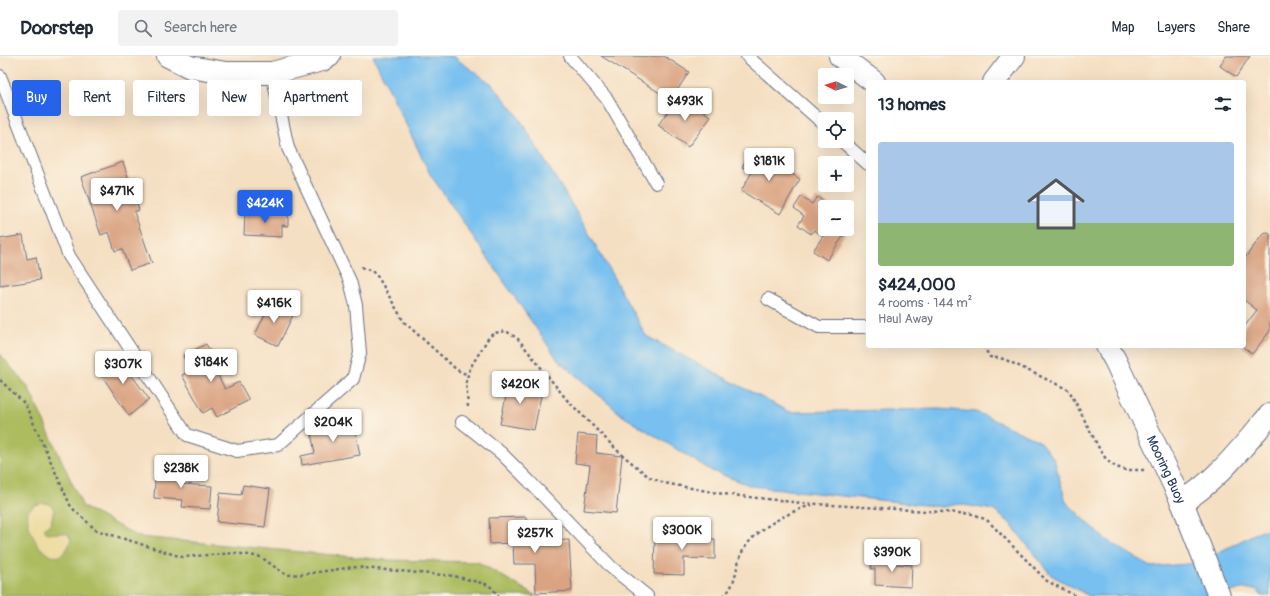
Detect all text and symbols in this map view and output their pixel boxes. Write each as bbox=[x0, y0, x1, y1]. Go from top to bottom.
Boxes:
search box bbox=[118, 10, 398, 46]
text: Doorstep bbox=[20, 16, 94, 40]
icon: search bbox=[132, 17, 154, 39]
text: Search here bbox=[164, 18, 237, 37]
text: Map bbox=[1112, 19, 1135, 36]
text: Layers bbox=[1157, 19, 1195, 36]
text: Share bbox=[1217, 19, 1250, 36]
north arrow bbox=[818, 68, 854, 104]
map controls bbox=[818, 68, 854, 236]
chip: Buy bbox=[12, 80, 61, 116]
chip: Rent bbox=[69, 80, 125, 116]
chip: Filters bbox=[133, 80, 199, 116]
chip: New bbox=[207, 80, 261, 116]
chip: Apartment bbox=[269, 80, 362, 116]
pin: $493K bbox=[657, 88, 713, 122]
text: $493K bbox=[667, 93, 703, 109]
icon: filters bbox=[1212, 93, 1234, 115]
text: 13 homes bbox=[878, 94, 946, 115]
button: locate bbox=[818, 112, 854, 148]
pin: $181K bbox=[741, 148, 797, 182]
text: $181K bbox=[753, 153, 785, 169]
button: + bbox=[818, 156, 854, 192]
icon: home bbox=[1020, 168, 1092, 240]
pin: $471K bbox=[89, 178, 145, 212]
text: $471K bbox=[100, 183, 134, 199]
pin: $424K bbox=[237, 190, 293, 224]
text: $424K bbox=[246, 195, 284, 211]
button: − bbox=[818, 200, 854, 236]
text: $424,000 bbox=[878, 274, 956, 295]
pin: $416K bbox=[246, 290, 302, 324]
text: $416K bbox=[256, 295, 292, 311]
text: 4 rooms · 144 m² bbox=[878, 295, 972, 311]
text: Haul Away bbox=[878, 311, 933, 327]
pin: $184K bbox=[183, 349, 239, 383]
pin: $307K bbox=[95, 351, 151, 385]
text: $184K bbox=[194, 354, 228, 370]
text: $307K bbox=[104, 356, 142, 372]
pin: $420K bbox=[492, 371, 548, 405]
text: $420K bbox=[501, 376, 539, 392]
pin: $204K bbox=[305, 409, 361, 443]
text: $204K bbox=[314, 414, 352, 430]
street label: Mooring Buoy bbox=[1143, 433, 1189, 507]
pin: $238K bbox=[153, 455, 209, 489]
text: $238K bbox=[163, 460, 199, 476]
pin: $300K bbox=[654, 517, 710, 551]
pin: $257K bbox=[507, 520, 563, 554]
text: $300K bbox=[662, 522, 702, 538]
text: $257K bbox=[517, 525, 553, 541]
pin: $390K bbox=[864, 539, 920, 573]
text: $390K bbox=[873, 544, 911, 560]

